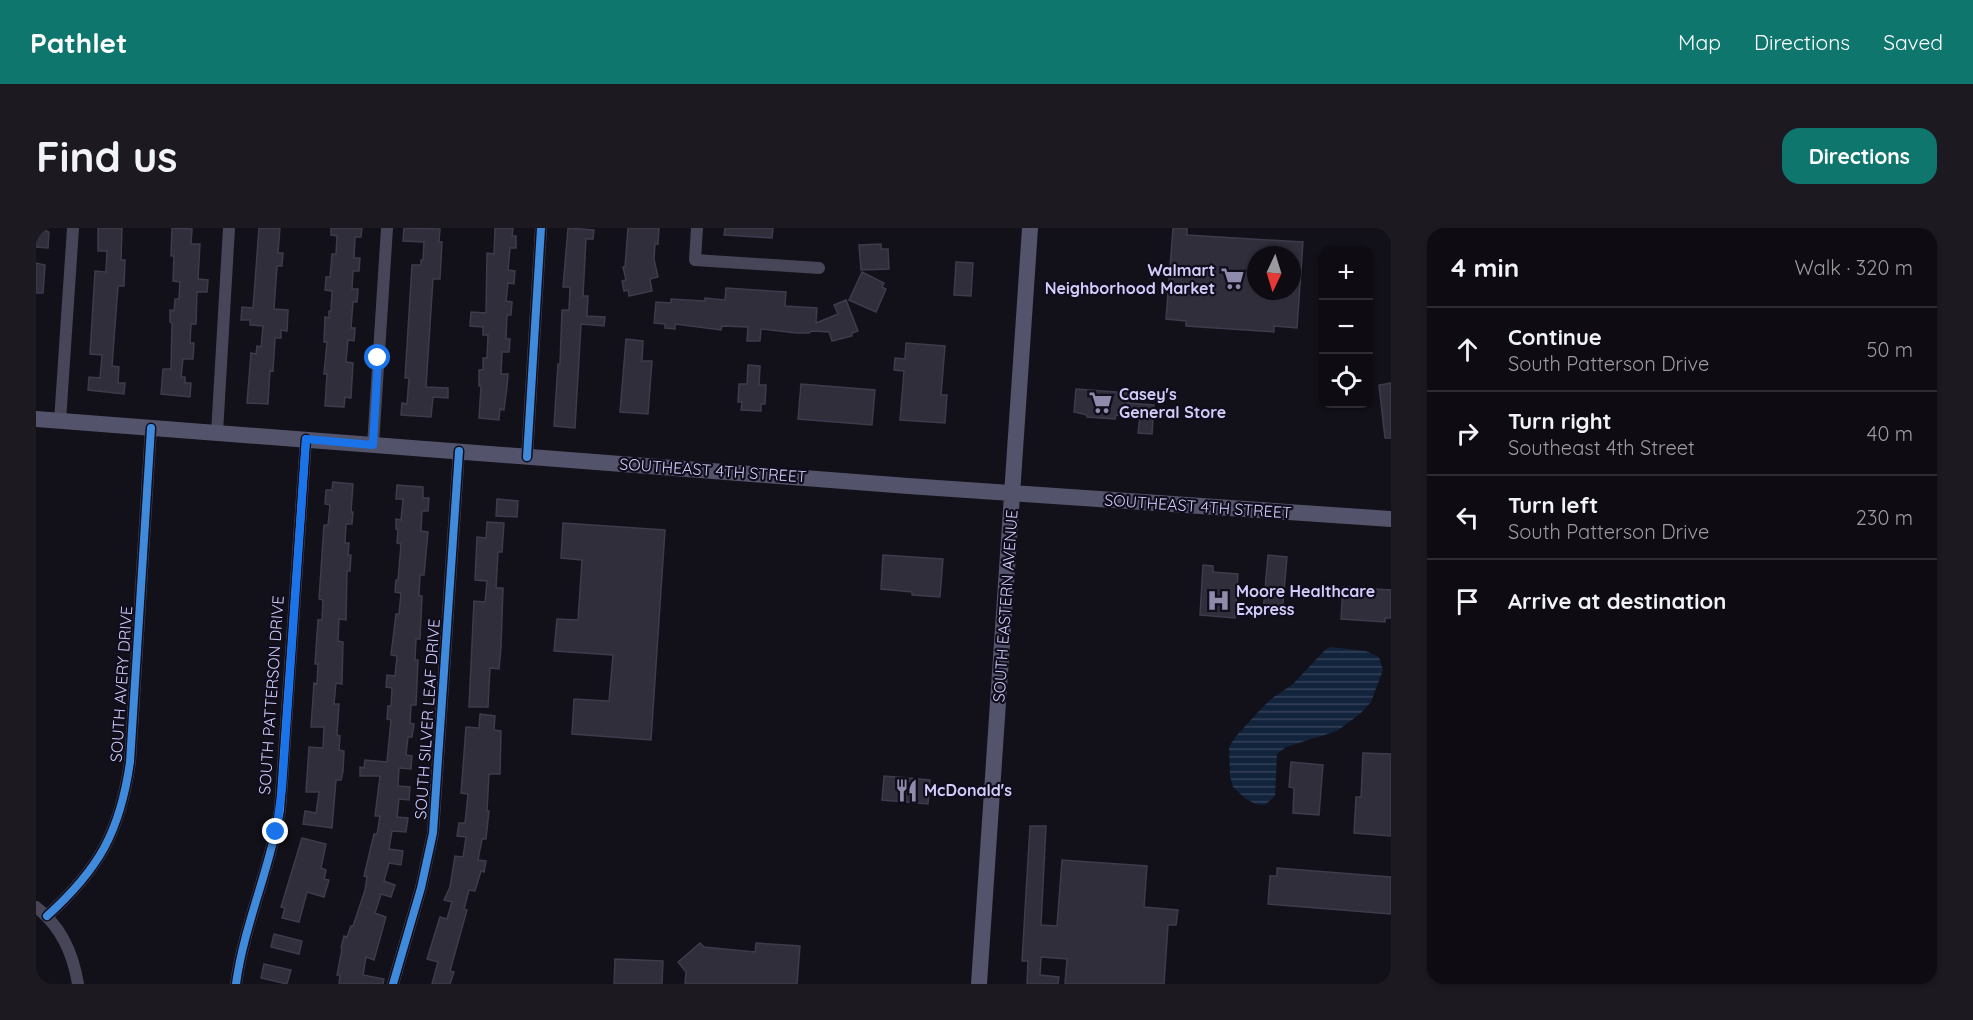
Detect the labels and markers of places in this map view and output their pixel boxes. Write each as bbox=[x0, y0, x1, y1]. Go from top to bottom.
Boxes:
place label: Walmart Neighborhood Market bbox=[1045, 260, 1215, 298]
supermarket icon: Walmart Neighborhood Market bbox=[1220, 266, 1246, 292]
place label: Casey's General Store bbox=[1119, 384, 1226, 422]
supermarket icon: Casey's General Store bbox=[1088, 390, 1114, 416]
place label: Moore Healthcare Express bbox=[1236, 581, 1375, 619]
hospital icon: Moore Healthcare Express bbox=[1205, 587, 1231, 613]
restaurant icon: McDonald's bbox=[893, 777, 919, 803]
place label: McDonald's bbox=[924, 780, 1012, 800]

